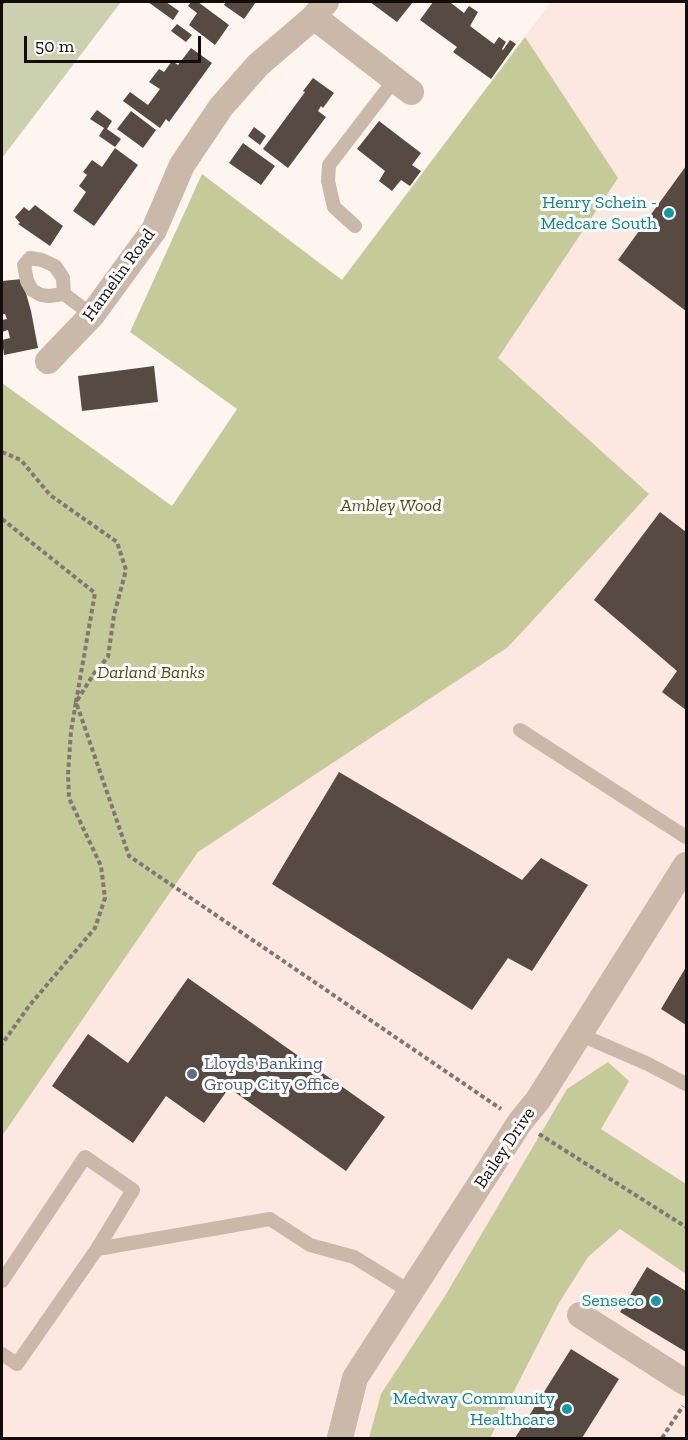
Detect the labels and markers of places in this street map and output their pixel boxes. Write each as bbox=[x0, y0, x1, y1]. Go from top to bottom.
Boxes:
place label: Henry Schein - Medcare South bbox=[540, 192, 657, 234]
marker: Henry Schein - Medcare South bbox=[662, 206, 676, 220]
place label: Lloyds Banking Group City Office bbox=[204, 1053, 339, 1096]
marker: Lloyds Banking Group City Office bbox=[185, 1067, 199, 1081]
place label: Senseco bbox=[582, 1290, 644, 1312]
marker: Senseco bbox=[649, 1294, 663, 1308]
place label: Medway Community Healthcare bbox=[393, 1388, 555, 1430]
marker: Medway Community Healthcare bbox=[560, 1402, 574, 1416]

